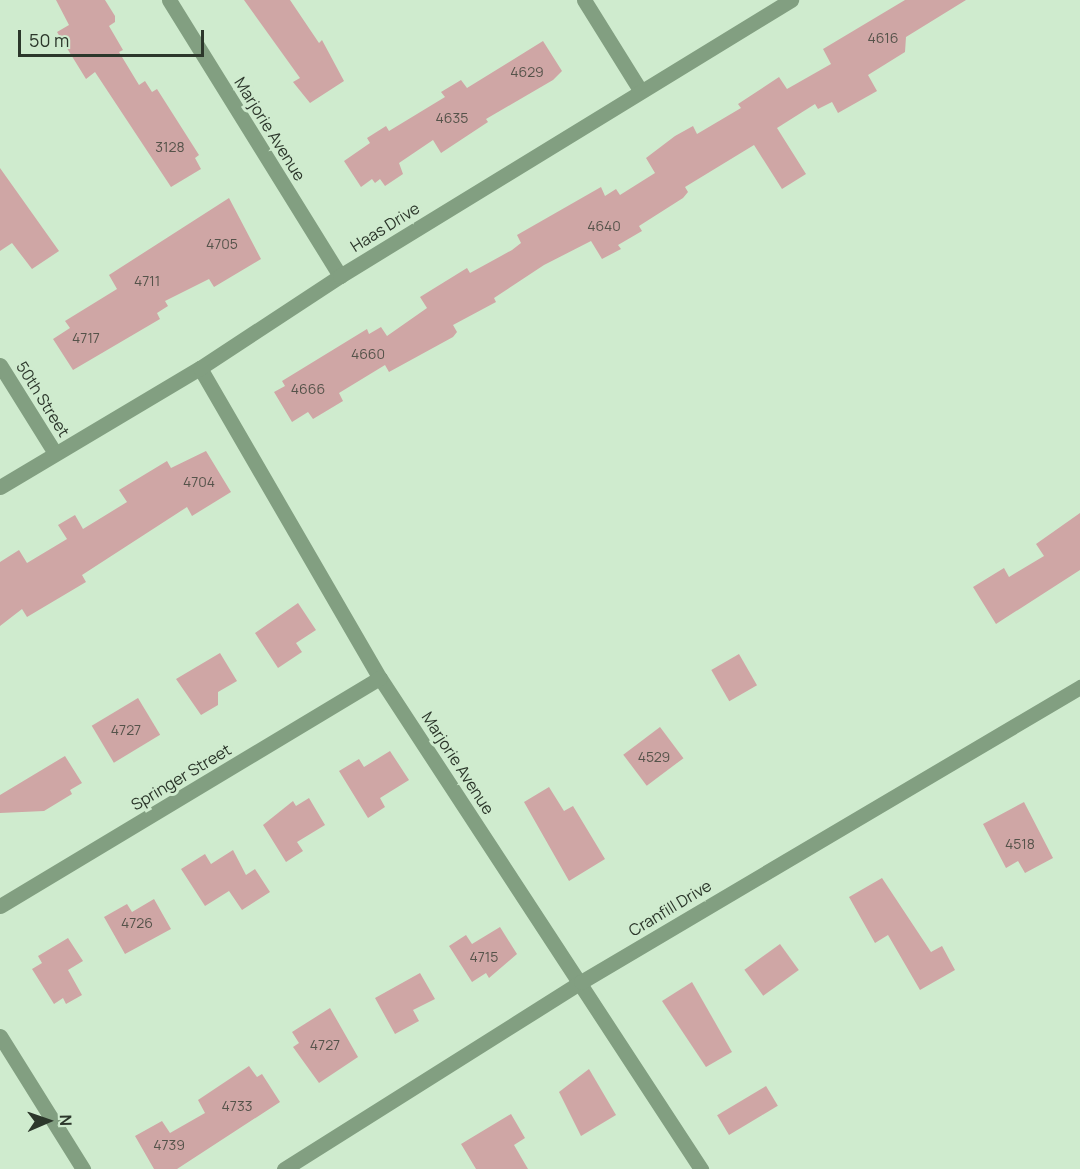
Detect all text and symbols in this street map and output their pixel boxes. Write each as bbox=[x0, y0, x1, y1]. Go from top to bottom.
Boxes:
scale bar bbox=[21, 18, 207, 56]
text: 50 m bbox=[29, 28, 69, 52]
house number: 4616 bbox=[868, 30, 898, 46]
house number: 4629 bbox=[510, 64, 544, 80]
street label: Marjorie Avenue bbox=[230, 74, 310, 184]
house number: 4635 bbox=[436, 110, 468, 126]
house number: 3128 bbox=[155, 139, 185, 155]
street label: Haas Drive bbox=[347, 198, 423, 256]
house number: 4640 bbox=[587, 218, 621, 234]
house number: 4705 bbox=[206, 236, 238, 252]
house number: 4711 bbox=[134, 273, 160, 289]
house number: 4717 bbox=[72, 330, 100, 346]
house number: 4660 bbox=[351, 346, 385, 362]
street label: 50th Street bbox=[12, 358, 74, 440]
house number: 4666 bbox=[291, 381, 325, 397]
house number: 4704 bbox=[183, 474, 215, 490]
street label: Marjorie Avenue bbox=[418, 708, 498, 818]
house number: 4727 bbox=[111, 722, 141, 738]
street label: Springer Street bbox=[128, 740, 234, 814]
house number: 4529 bbox=[638, 749, 670, 765]
house number: 4518 bbox=[1005, 836, 1035, 852]
street label: Cranfill Drive bbox=[625, 876, 715, 940]
house number: 4726 bbox=[121, 915, 153, 931]
house number: 4715 bbox=[470, 949, 498, 965]
house number: 4727 bbox=[310, 1037, 340, 1053]
north arrow bbox=[18, 1091, 78, 1151]
house number: 4733 bbox=[222, 1098, 252, 1114]
text: N bbox=[55, 1114, 77, 1127]
house number: 4739 bbox=[153, 1137, 185, 1153]

